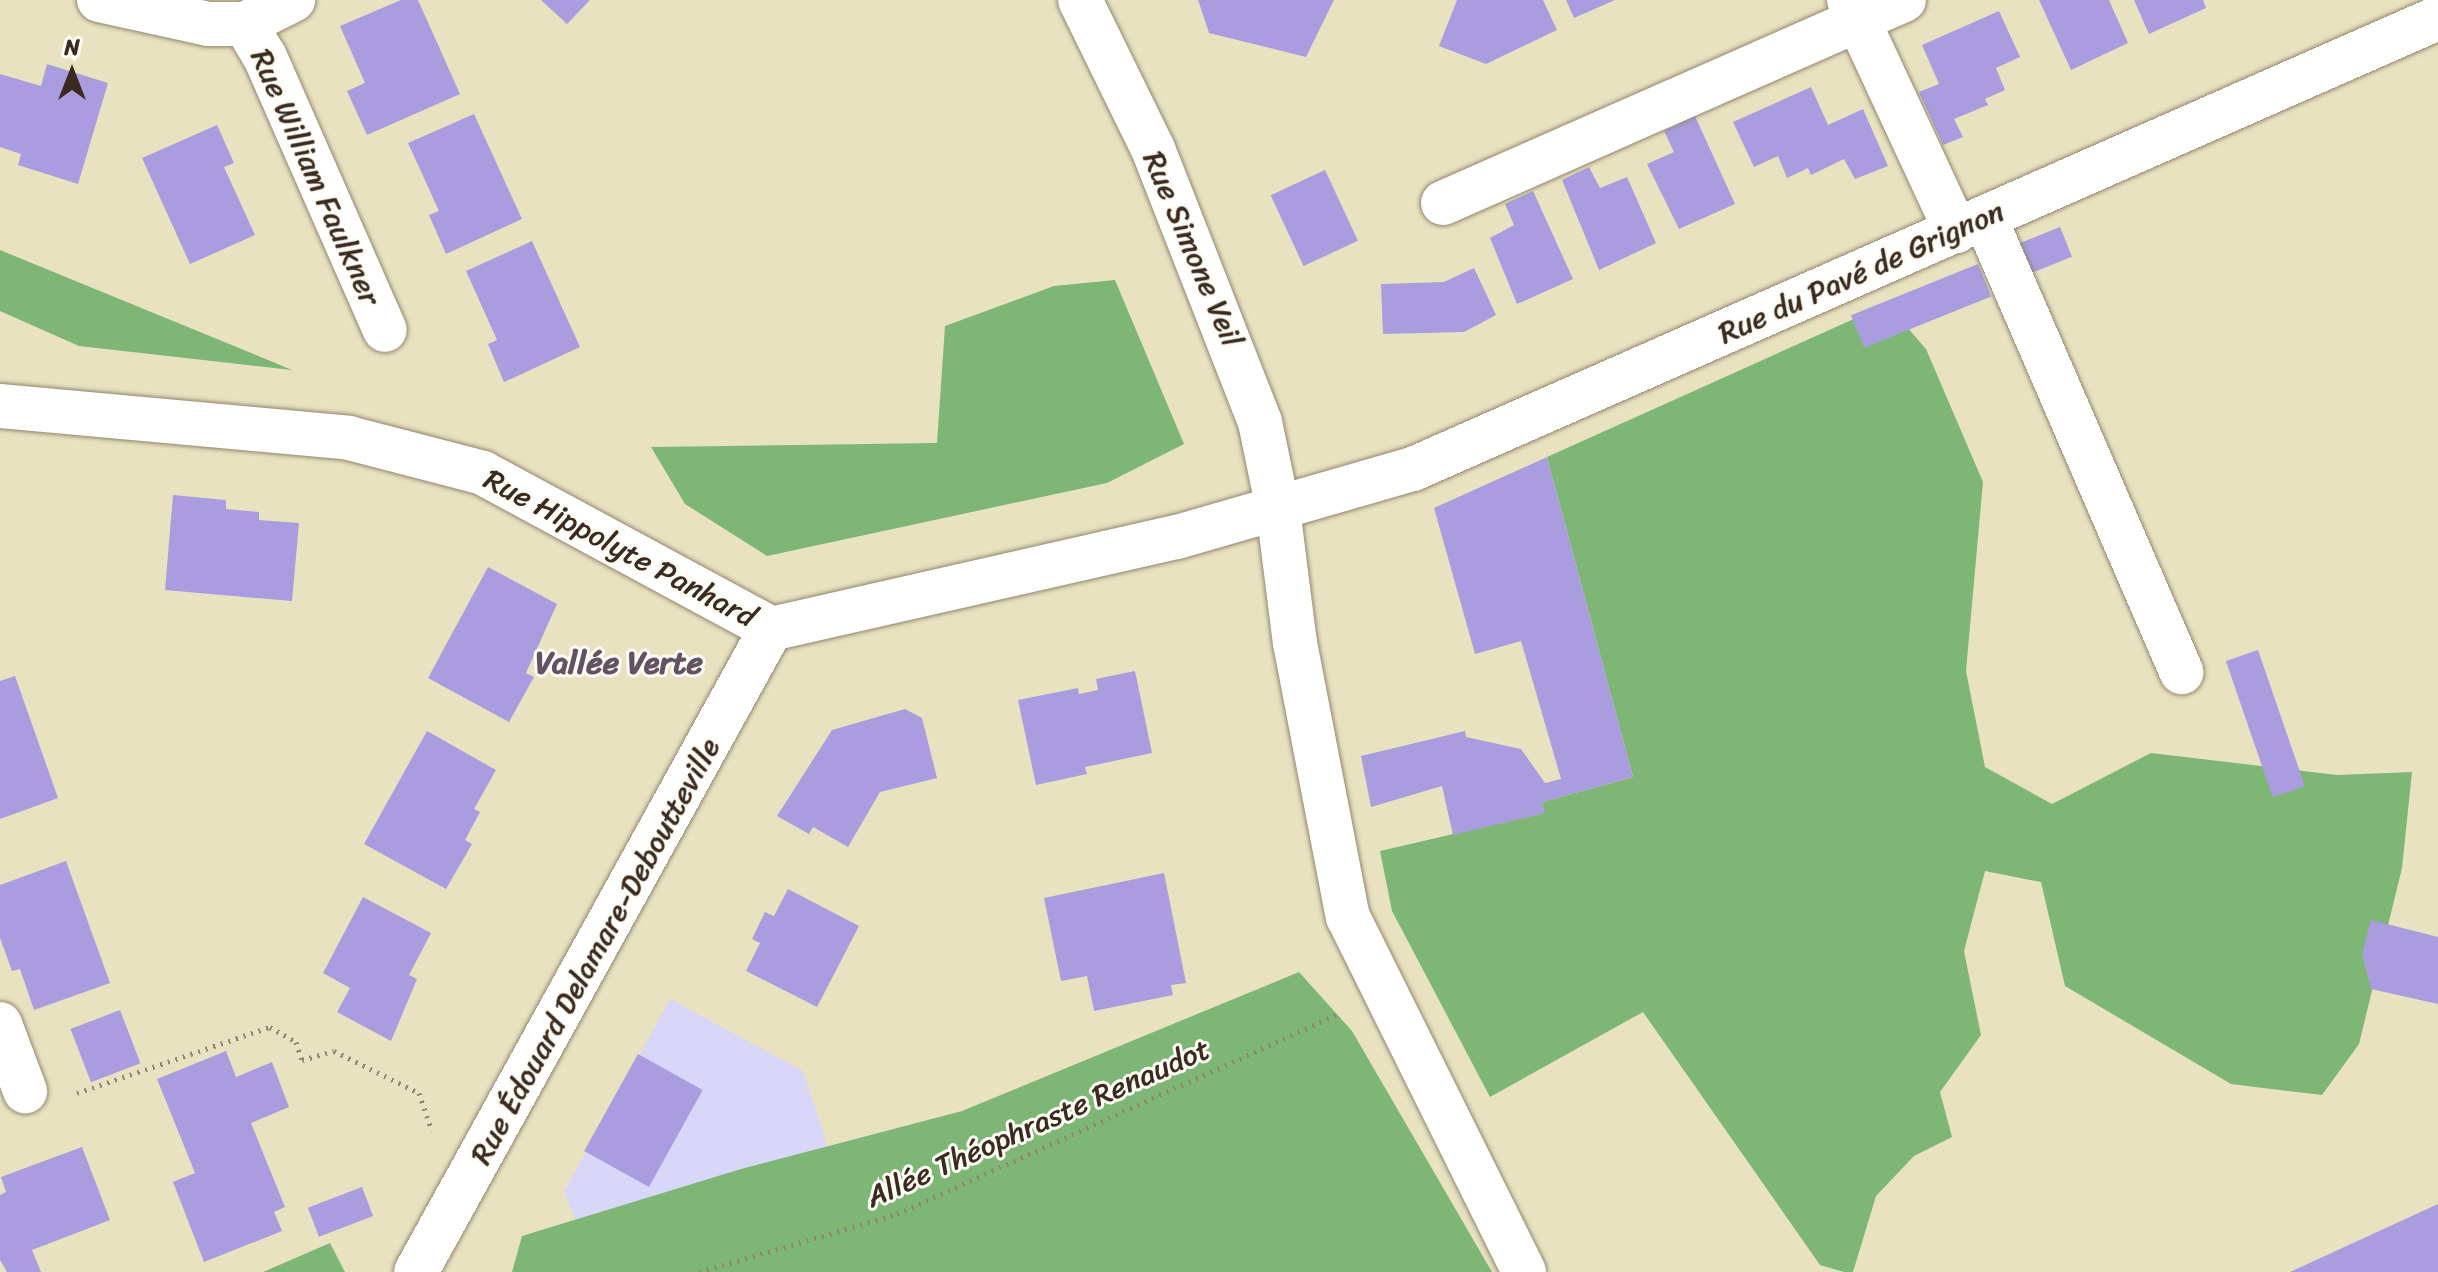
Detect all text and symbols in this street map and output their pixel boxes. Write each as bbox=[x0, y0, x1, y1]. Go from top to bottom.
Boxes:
text: N bbox=[64, 28, 80, 67]
north arrow bbox=[32, 32, 112, 112]
street label: Rue William Faulkner bbox=[244, 44, 388, 310]
street label: Rue Simone Veil bbox=[1136, 146, 1250, 352]
street label: Rue du Pavé de Grignon bbox=[1713, 193, 2009, 351]
street label: Rue Hippolyte Panhard bbox=[478, 461, 762, 635]
district label: Vallée Verte bbox=[535, 644, 703, 682]
street label: Rue Édouard Delamare-Deboutteville bbox=[462, 730, 728, 1172]
street label: Allée Théophraste Renaudot bbox=[862, 1031, 1214, 1215]

